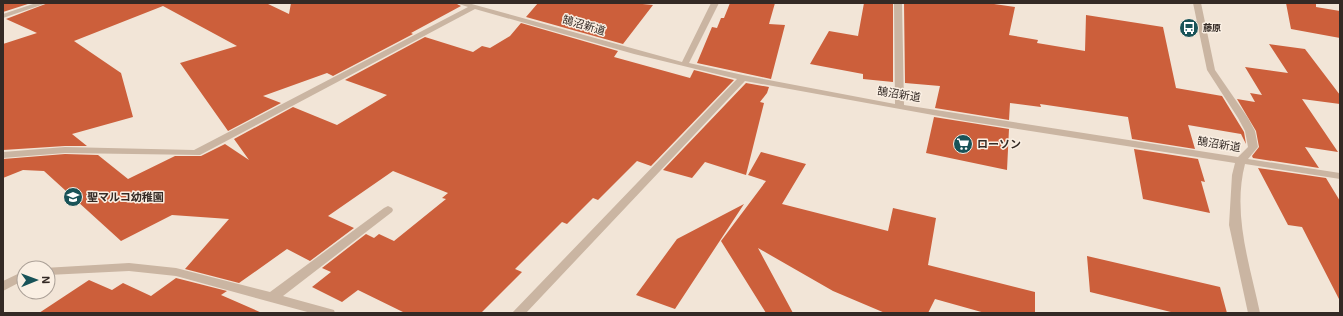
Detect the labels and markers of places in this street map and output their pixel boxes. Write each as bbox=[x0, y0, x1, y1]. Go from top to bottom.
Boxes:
bus stop icon: 藤原 bbox=[1178, 17, 1200, 39]
place label: 藤原 bbox=[1203, 22, 1221, 33]
supermarket icon: ローソン bbox=[952, 133, 974, 155]
place label: ローソン bbox=[977, 137, 1021, 150]
school or university icon: 聖マルコ幼稚園 bbox=[62, 186, 84, 208]
place label: 聖マルコ幼稚園 bbox=[87, 190, 164, 203]

